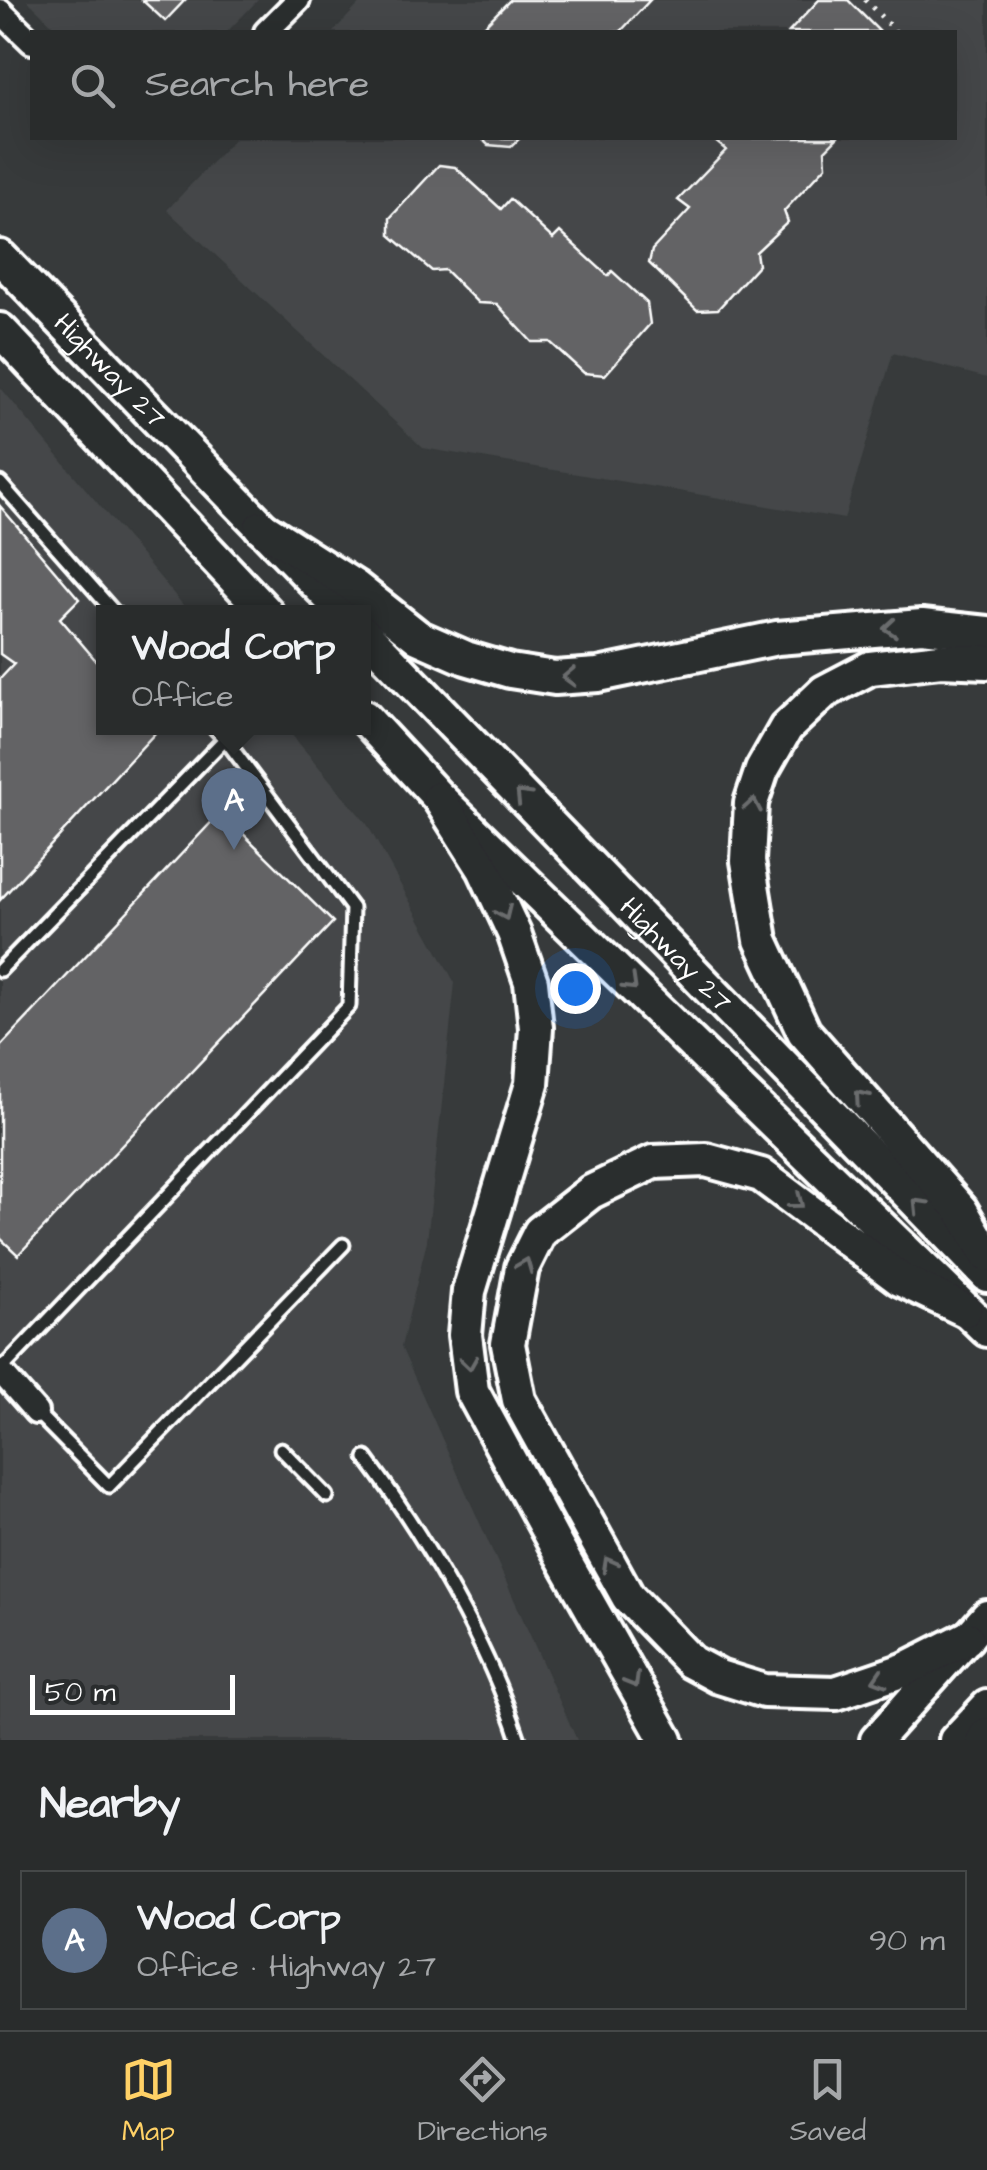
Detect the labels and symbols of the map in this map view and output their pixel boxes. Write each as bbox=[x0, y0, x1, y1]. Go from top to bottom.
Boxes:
street label: Highway 27 bbox=[45, 304, 175, 437]
one-way arrow bbox=[882, 617, 898, 639]
one-way arrow bbox=[561, 666, 577, 687]
pin: A bbox=[202, 768, 266, 850]
one-way arrow bbox=[516, 789, 534, 807]
one-way arrow bbox=[742, 797, 763, 813]
street label: Highway 27 bbox=[611, 888, 741, 1021]
one-way arrow bbox=[492, 903, 512, 921]
your location bbox=[550, 963, 601, 1014]
one-way arrow bbox=[619, 972, 637, 990]
one-way arrow bbox=[855, 1090, 873, 1109]
one-way arrow bbox=[786, 1190, 804, 1207]
one-way arrow bbox=[913, 1198, 931, 1216]
one-way arrow bbox=[513, 1257, 533, 1275]
one-way arrow bbox=[457, 1354, 478, 1371]
one-way arrow bbox=[602, 1556, 621, 1574]
one-way arrow bbox=[871, 1667, 888, 1687]
scale bar bbox=[30, 1670, 235, 1714]
one-way arrow bbox=[621, 1670, 640, 1688]

